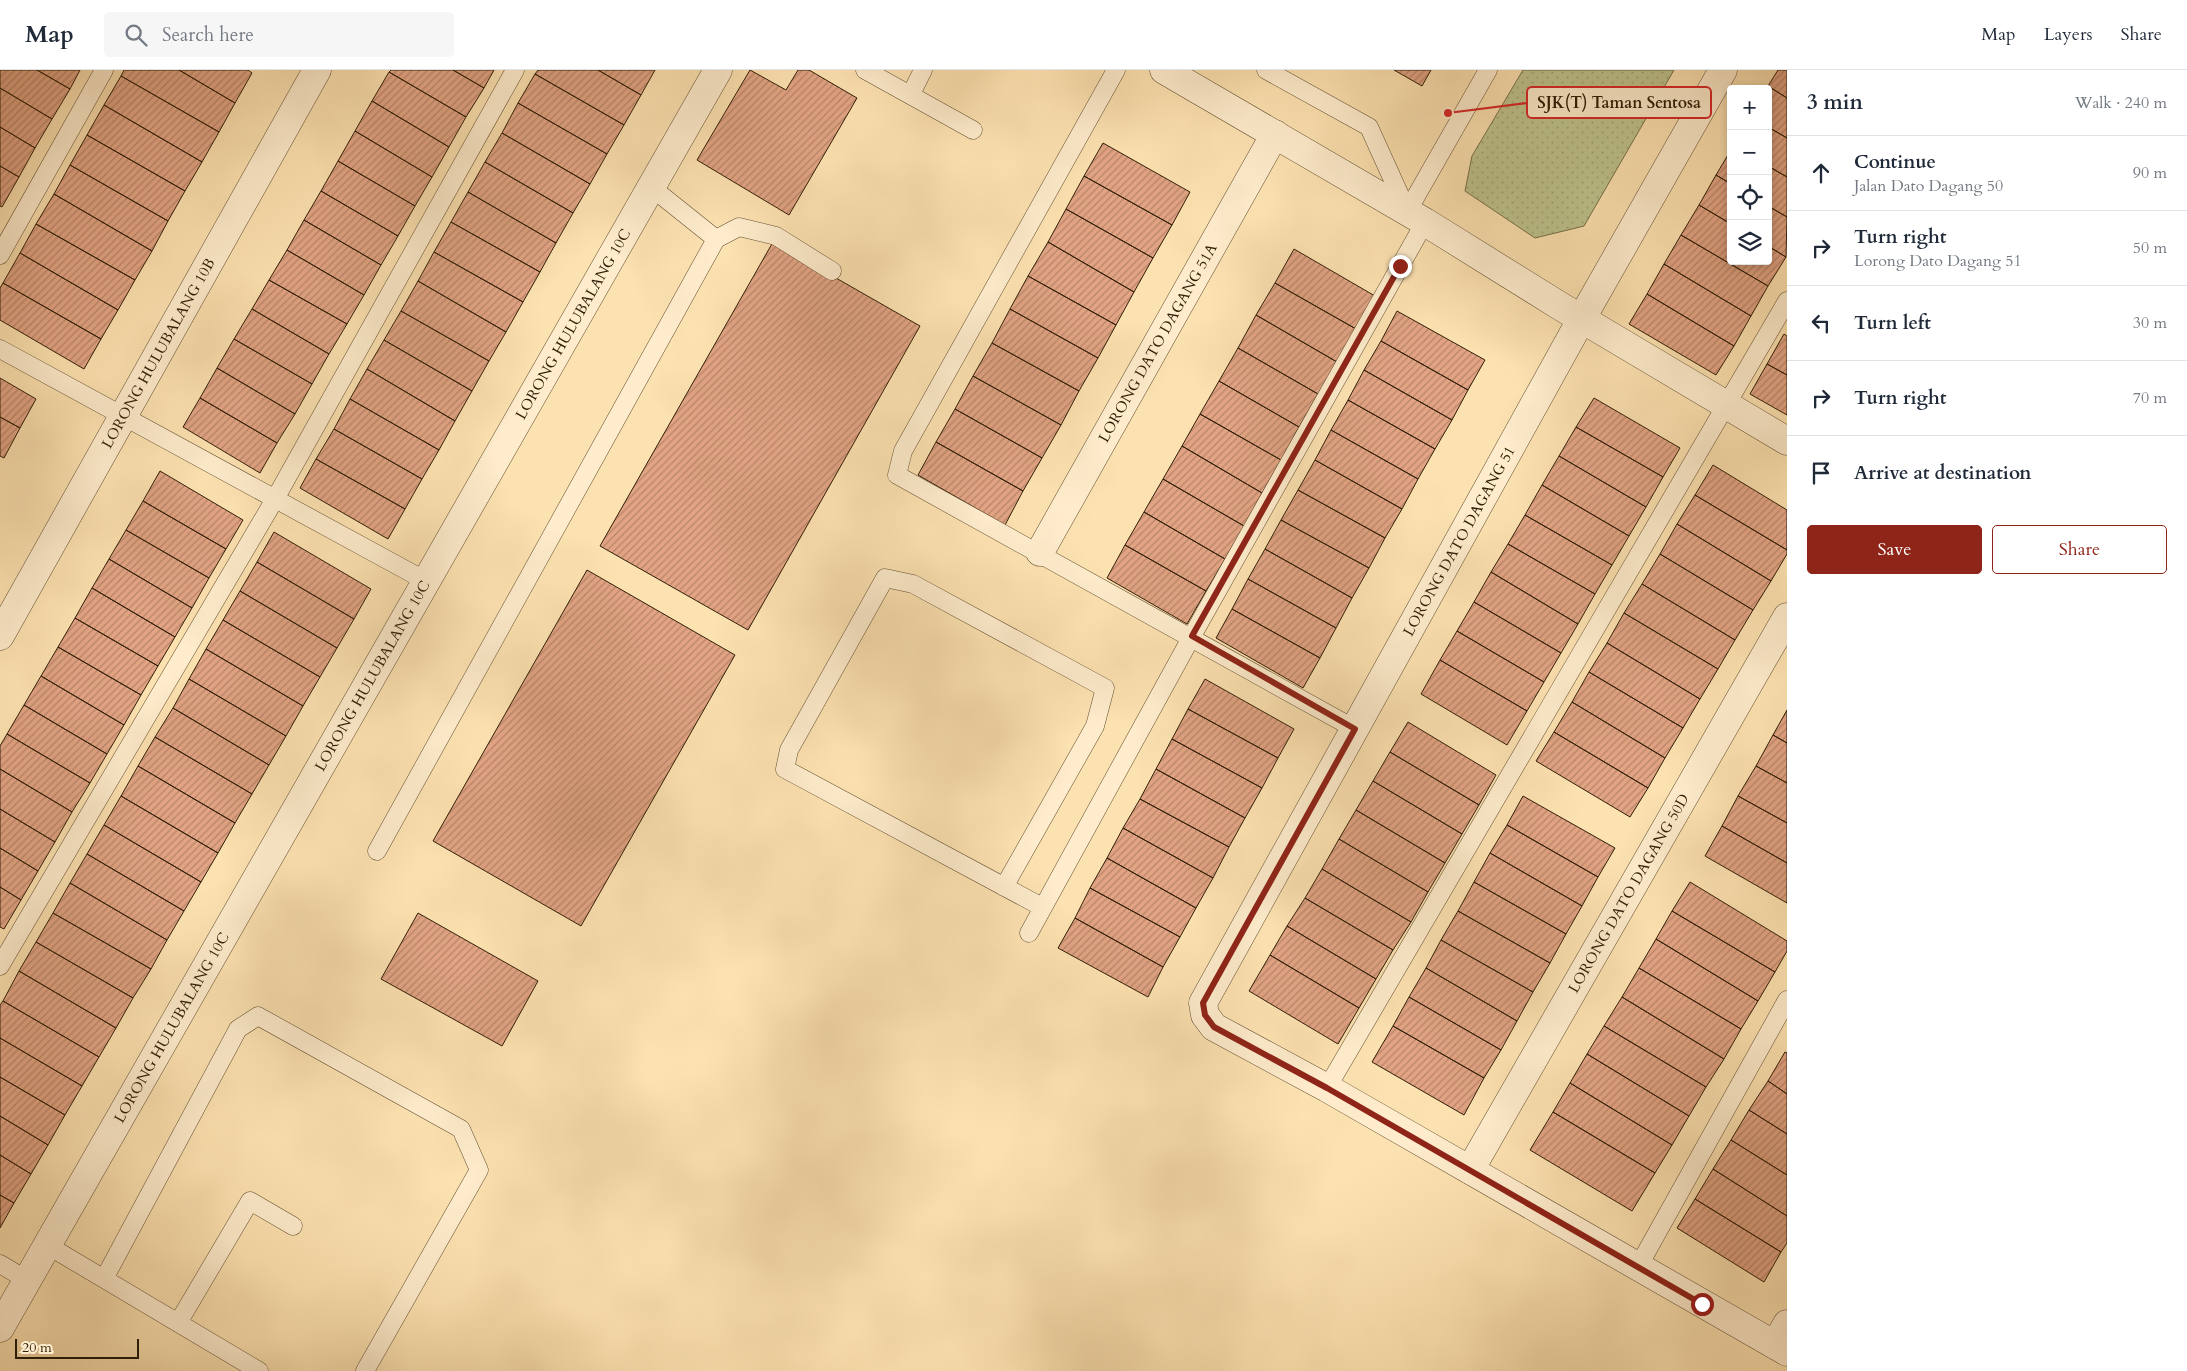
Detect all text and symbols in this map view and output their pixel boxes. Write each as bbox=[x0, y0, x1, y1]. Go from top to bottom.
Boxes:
search box bbox=[104, 12, 454, 57]
text: Map bbox=[25, 18, 74, 51]
icon: search bbox=[122, 21, 150, 49]
text: Search here bbox=[162, 22, 254, 48]
text: Map bbox=[1981, 22, 2016, 47]
text: Layers bbox=[2044, 22, 2093, 47]
text: Share bbox=[2121, 22, 2162, 47]
map controls bbox=[1727, 85, 1772, 265]
button: + bbox=[1727, 85, 1772, 130]
callout: SJK(T) Taman Sentosa bbox=[1527, 87, 1711, 118]
text: 3 min bbox=[1807, 88, 1863, 117]
text: SJK(T) Taman Sentosa bbox=[1537, 92, 1701, 114]
text: Walk · 240 m bbox=[2075, 92, 2167, 114]
button: − bbox=[1727, 130, 1772, 175]
text: Continue bbox=[1854, 149, 1936, 175]
icon: ahead bbox=[1807, 159, 1835, 187]
text: 90 m bbox=[2133, 162, 2167, 184]
button: locate bbox=[1727, 175, 1772, 220]
text: Jalan Dato Dagang 50 bbox=[1854, 175, 2003, 197]
button: layers bbox=[1727, 220, 1772, 265]
text: Turn right bbox=[1854, 224, 1946, 250]
street label: LORONG HULUBALANG 10C bbox=[511, 225, 635, 423]
icon: right bbox=[1807, 234, 1835, 262]
text: 50 m bbox=[2133, 237, 2167, 259]
street label: LORONG DATO DAGANG 51A bbox=[1094, 239, 1222, 446]
text: Lorong Dato Dagang 51 bbox=[1854, 250, 2022, 272]
street label: LORONG HULUBALANG 10B bbox=[97, 255, 220, 452]
route end bbox=[1389, 255, 1412, 278]
icon: left bbox=[1807, 309, 1835, 337]
text: Turn left bbox=[1854, 310, 1931, 336]
text: 30 m bbox=[2133, 312, 2167, 334]
icon: right bbox=[1807, 384, 1835, 412]
text: Turn right bbox=[1854, 385, 1946, 411]
text: 70 m bbox=[2133, 387, 2167, 409]
street label: LORONG DATO DAGANG 51 bbox=[1398, 442, 1520, 640]
icon: arrive bbox=[1807, 459, 1835, 487]
text: Arrive at destination bbox=[1854, 460, 2031, 486]
button: Save bbox=[1807, 525, 1982, 574]
button: Share bbox=[1992, 525, 2167, 574]
street label: LORONG HULUBALANG 10C bbox=[310, 577, 435, 775]
street label: LORONG DATO DAGANG 50D bbox=[1564, 790, 1694, 997]
street label: LORONG HULUBALANG 10C bbox=[109, 929, 234, 1126]
route start bbox=[1691, 1293, 1714, 1316]
scale bar bbox=[15, 1336, 139, 1359]
text: 20 m bbox=[22, 1338, 52, 1357]

